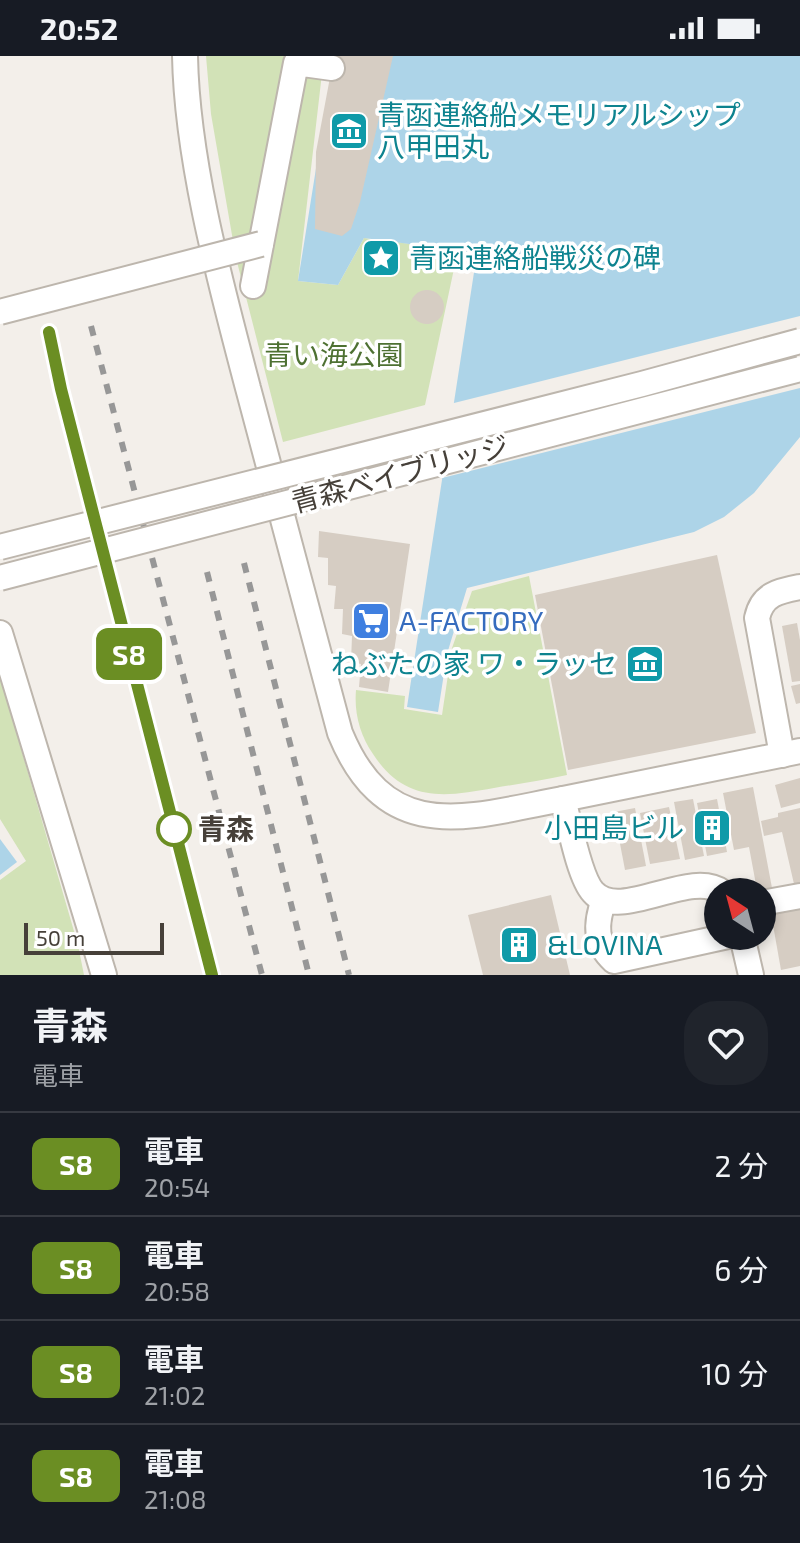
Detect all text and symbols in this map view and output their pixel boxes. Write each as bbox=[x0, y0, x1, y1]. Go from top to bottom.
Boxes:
text: 20:52 bbox=[40, 10, 118, 46]
place label: 青函連絡船メモリアルシップ 八甲田丸 bbox=[377, 97, 741, 163]
museum icon: 青函連絡船メモリアルシップ 八甲田丸 bbox=[328, 110, 370, 152]
place icon: 青函連絡船戦災の碑 bbox=[360, 237, 402, 279]
place label: 青函連絡船戦災の碑 bbox=[409, 240, 661, 274]
park label: 青い海公園 bbox=[264, 337, 404, 371]
street label: 青森ベイブリッジ bbox=[287, 428, 512, 518]
supermarket icon: A-FACTORY bbox=[350, 600, 392, 642]
place label: A-FACTORY bbox=[399, 603, 543, 637]
line badge: S8 bbox=[93, 628, 165, 680]
text: S8 bbox=[112, 637, 146, 671]
museum icon: ねぶたの家 ワ・ラッセ bbox=[624, 643, 666, 685]
place label: ねぶたの家 ワ・ラッセ bbox=[331, 646, 617, 680]
building icon: 小田島ビル bbox=[691, 807, 733, 849]
place label: 小田島ビル bbox=[544, 810, 684, 844]
place label: 青森 bbox=[198, 811, 254, 845]
marker: 青森 bbox=[157, 812, 191, 846]
north arrow bbox=[704, 878, 776, 950]
map controls bbox=[704, 878, 776, 950]
scale bar bbox=[24, 919, 164, 955]
text: 50 m bbox=[36, 924, 85, 950]
building icon: &LOVINA bbox=[498, 924, 540, 966]
place label: &LOVINA bbox=[547, 927, 663, 961]
button: heart bbox=[684, 1001, 768, 1085]
text: 青森 bbox=[32, 1002, 108, 1048]
text: 電車 bbox=[32, 1059, 84, 1090]
text: 電車 bbox=[144, 1132, 204, 1168]
text: S8 bbox=[59, 1147, 93, 1181]
text: 2 分 bbox=[714, 1147, 768, 1183]
text: 20:54 bbox=[144, 1171, 210, 1202]
text: 電車 bbox=[144, 1236, 204, 1272]
text: S8 bbox=[59, 1251, 93, 1285]
text: 6 分 bbox=[714, 1251, 768, 1287]
text: 20:58 bbox=[144, 1275, 210, 1306]
text: 電車 bbox=[144, 1340, 204, 1376]
text: S8 bbox=[59, 1355, 93, 1389]
text: 10 分 bbox=[701, 1355, 768, 1391]
text: 21:02 bbox=[144, 1379, 205, 1410]
text: 電車 bbox=[144, 1444, 204, 1480]
text: S8 bbox=[59, 1459, 93, 1493]
text: 16 分 bbox=[702, 1459, 768, 1495]
text: 21:08 bbox=[144, 1483, 207, 1514]

